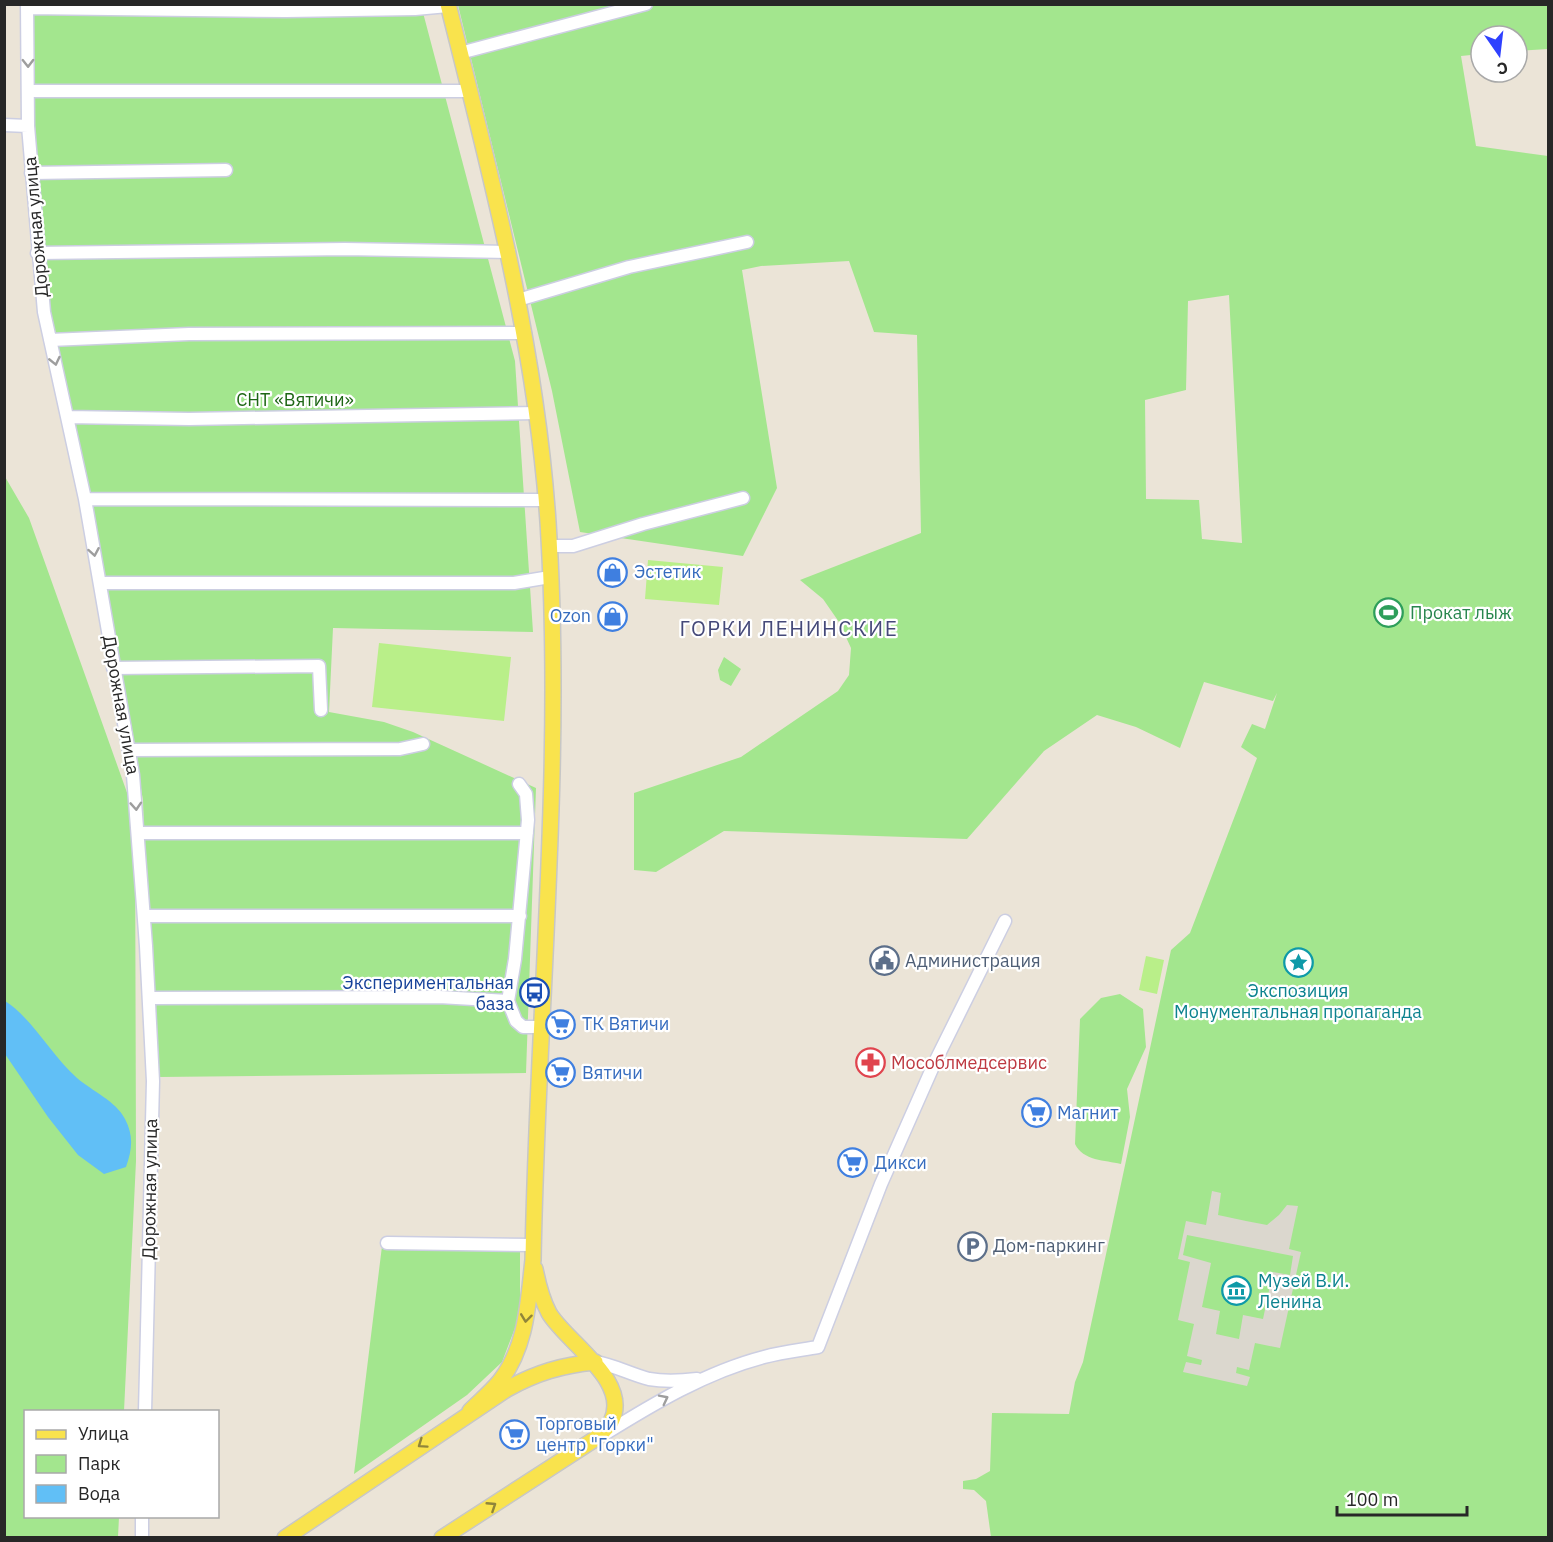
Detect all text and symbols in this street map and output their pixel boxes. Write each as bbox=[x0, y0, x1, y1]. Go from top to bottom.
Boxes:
north arrow bbox=[1469, 24, 1529, 84]
one-way arrow bbox=[22, 58, 34, 67]
text: С bbox=[1495, 58, 1510, 80]
street label: Дорожная улица bbox=[18, 155, 53, 298]
one-way arrow bbox=[47, 356, 60, 366]
park label: СНТ «Вятичи» bbox=[236, 388, 354, 411]
one-way arrow bbox=[87, 547, 100, 557]
shop icon: Эстетик bbox=[597, 556, 629, 588]
place label: Эстетик bbox=[634, 560, 701, 583]
sports icon: Прокат лыж bbox=[1373, 597, 1405, 629]
shop icon: Ozon bbox=[596, 600, 628, 632]
place label: Прокат лыж bbox=[1410, 601, 1512, 624]
place label: Ozon bbox=[550, 604, 591, 627]
district label: ГОРКИ ЛЕНИНСКИЕ bbox=[680, 614, 898, 642]
street label: Дорожная улица bbox=[98, 633, 145, 777]
one-way arrow bbox=[129, 802, 142, 811]
public building icon: Администрация bbox=[868, 945, 900, 977]
place icon: Экспозиция Монументальная пропаганда bbox=[1282, 946, 1314, 978]
place label: Администрация bbox=[905, 949, 1041, 972]
place label: Экспериментальная база bbox=[342, 971, 514, 1015]
bus stop icon: Экспериментальная база bbox=[519, 977, 551, 1009]
place label: Экспозиция Монументальная пропаганда bbox=[1174, 979, 1422, 1023]
supermarket icon: ТК Вятичи bbox=[545, 1008, 577, 1040]
place label: ТК Вятичи bbox=[582, 1012, 669, 1035]
pharmacy icon: Мособлмедсервис bbox=[854, 1047, 886, 1079]
place label: Мособлмедсервис bbox=[891, 1051, 1047, 1074]
supermarket icon: Вятичи bbox=[545, 1057, 577, 1089]
place label: Вятичи bbox=[582, 1061, 643, 1084]
supermarket icon: Магнит bbox=[1020, 1097, 1052, 1129]
place label: Магнит bbox=[1057, 1101, 1119, 1124]
street label: Дорожная улица bbox=[137, 1118, 162, 1260]
supermarket icon: Дикси bbox=[837, 1147, 869, 1179]
place label: Дикси bbox=[874, 1151, 927, 1174]
parking icon: Дом-паркинг bbox=[956, 1230, 988, 1262]
place label: Дом-паркинг bbox=[993, 1234, 1105, 1257]
place label: Музей В.И. Ленина bbox=[1258, 1269, 1349, 1313]
museum icon: Музей В.И. Ленина bbox=[1221, 1275, 1253, 1307]
one-way arrow bbox=[520, 1313, 533, 1323]
one-way arrow bbox=[657, 1395, 668, 1406]
legend bbox=[24, 1410, 219, 1518]
place label: Торговый центр "Горки" bbox=[536, 1412, 654, 1456]
supermarket icon: Торговый центр "Горки" bbox=[499, 1418, 531, 1450]
text: Улица bbox=[78, 1422, 129, 1445]
one-way arrow bbox=[418, 1437, 429, 1448]
text: Парк bbox=[78, 1452, 121, 1475]
scale bar bbox=[1337, 1479, 1468, 1517]
text: Вода bbox=[78, 1482, 121, 1505]
text: 100 m bbox=[1346, 1488, 1398, 1511]
one-way arrow bbox=[485, 1502, 496, 1513]

